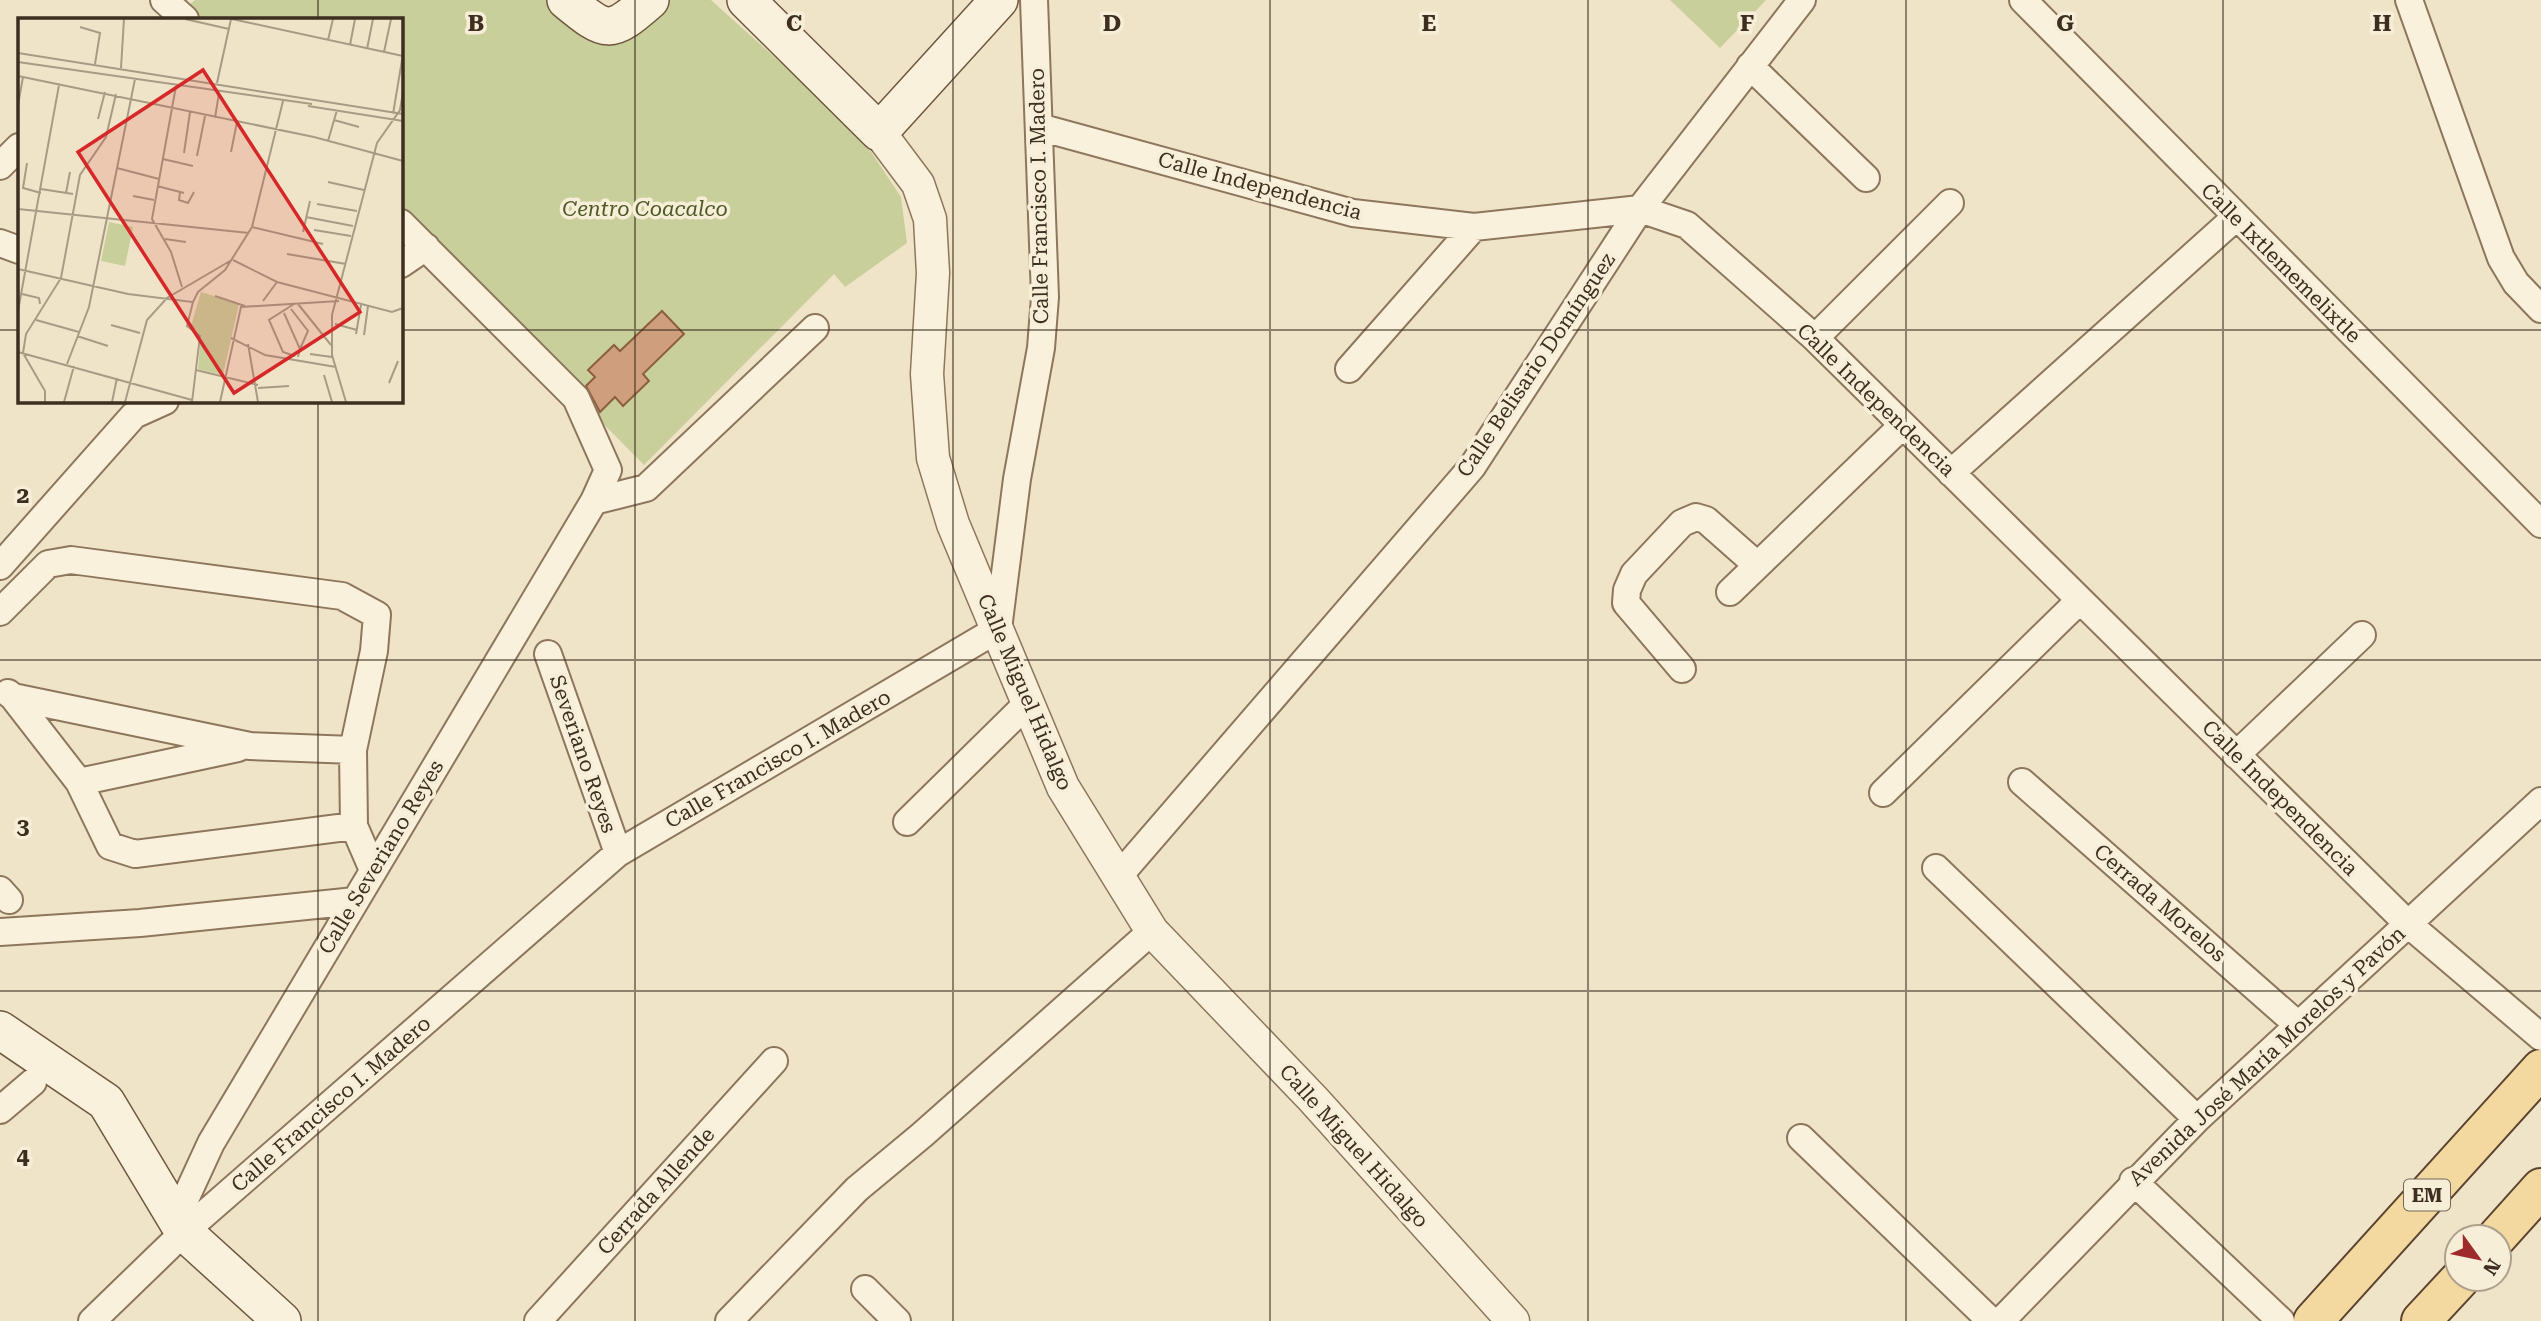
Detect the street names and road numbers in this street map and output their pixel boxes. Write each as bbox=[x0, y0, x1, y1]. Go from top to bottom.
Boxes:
street label: Calle Francisco I. Madero bbox=[1025, 68, 1053, 324]
street label: Calle Independencia bbox=[1156, 147, 1365, 225]
street label: Calle Ixtlememelixtle bbox=[2196, 178, 2366, 348]
street label: Calle Belisario Domínguez bbox=[1452, 248, 1620, 481]
street label: Calle Independencia bbox=[1792, 318, 1960, 482]
street label: Calle Miguel Hidalgo bbox=[973, 590, 1077, 794]
street label: Severiano Reyes bbox=[545, 672, 621, 836]
street label: Calle Francisco I. Madero bbox=[661, 685, 895, 833]
street label: Calle Independencia bbox=[2197, 715, 2363, 881]
street label: Calle Severiano Reyes bbox=[314, 756, 448, 958]
street label: Cerrada Morelos bbox=[2089, 839, 2231, 967]
street label: Avenida José María Morelos y Pavón bbox=[2124, 921, 2410, 1191]
street label: Calle Francisco I. Madero bbox=[226, 1011, 436, 1197]
street label: Calle Miguel Hidalgo bbox=[1275, 1060, 1433, 1232]
street label: Cerrada Allende bbox=[593, 1122, 719, 1260]
road number: EM bbox=[2404, 1180, 2450, 1210]

